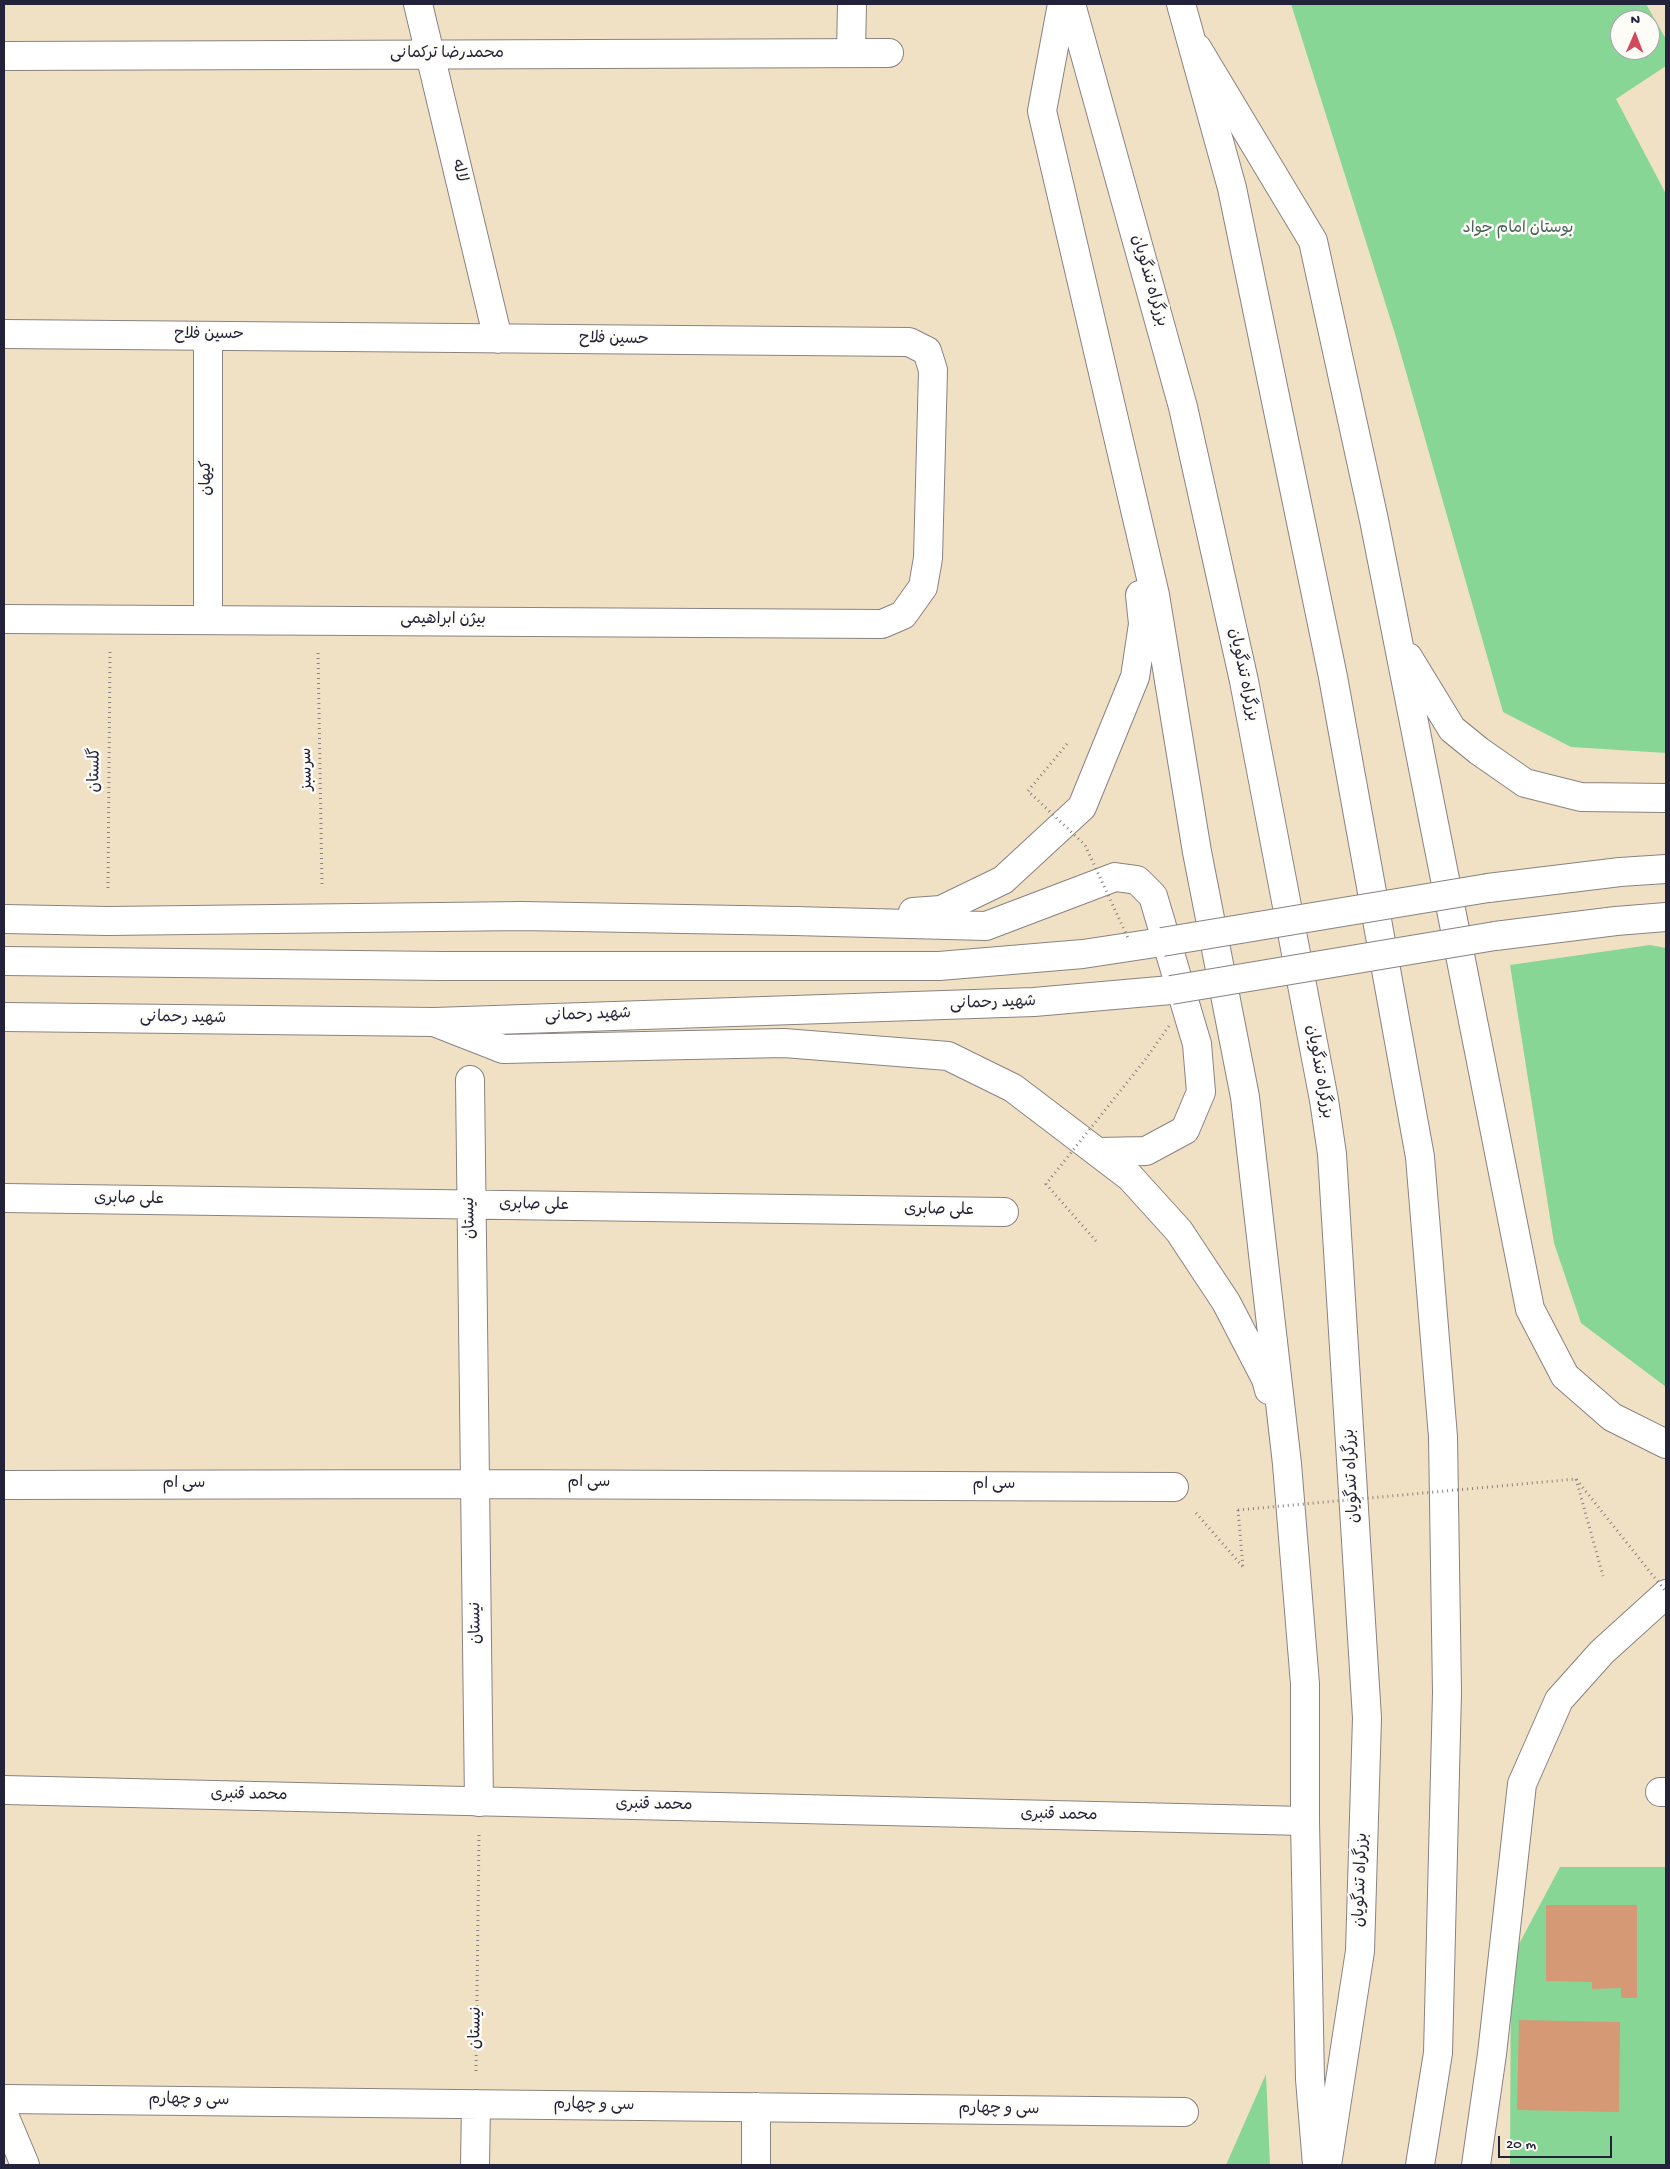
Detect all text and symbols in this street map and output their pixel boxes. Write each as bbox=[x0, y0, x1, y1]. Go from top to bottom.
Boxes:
north arrow bbox=[1610, 10, 1660, 60]
text: N bbox=[1631, 12, 1640, 29]
street label: محمدرضا ترکمانی bbox=[390, 45, 504, 65]
street label: لاله bbox=[446, 158, 470, 184]
park label: بوستان امام جواد bbox=[1463, 220, 1573, 240]
street label: بزرگراه تندگویان bbox=[1126, 233, 1170, 329]
street label: حسین فلاح bbox=[174, 326, 244, 346]
street label: حسین فلاح bbox=[579, 330, 649, 350]
street label: کیهان bbox=[198, 460, 218, 496]
street label: بیژن ابراهیمی bbox=[400, 611, 486, 631]
street label: بزرگراه تندگویان bbox=[1223, 627, 1261, 723]
street label: گلستان bbox=[86, 747, 106, 793]
street label: سرسبز bbox=[298, 747, 318, 791]
street label: شهید رحمانی bbox=[950, 993, 1036, 1015]
street label: شهید رحمانی bbox=[545, 1005, 631, 1027]
street label: شهید رحمانی bbox=[140, 1009, 226, 1029]
street label: بزرگراه تندگویان bbox=[1300, 1024, 1336, 1120]
street label: علی صابری bbox=[94, 1190, 164, 1210]
street label: علی صابری bbox=[499, 1196, 569, 1216]
street label: نیستان bbox=[461, 1197, 481, 1239]
street label: علی صابری bbox=[904, 1201, 974, 1221]
street label: بزرگراه تندگویان bbox=[1341, 1428, 1365, 1524]
street label: سی ام bbox=[568, 1474, 610, 1494]
street label: سی ام bbox=[163, 1475, 205, 1495]
street label: سی ام bbox=[973, 1476, 1015, 1496]
street label: نیستان bbox=[467, 1602, 487, 1644]
street label: محمد قنبری bbox=[210, 1786, 288, 1806]
street label: محمد قنبری bbox=[615, 1796, 693, 1816]
street label: محمد قنبری bbox=[1020, 1806, 1098, 1826]
street label: بزرگراه تندگویان bbox=[1351, 1832, 1373, 1928]
street label: نیستان bbox=[467, 2007, 487, 2049]
street label: سی و چهارم bbox=[148, 2091, 230, 2111]
street label: سی و چهارم bbox=[553, 2096, 635, 2116]
street label: سی و چهارم bbox=[958, 2100, 1040, 2120]
scale bar bbox=[1500, 2126, 1614, 2158]
text: 20 m bbox=[1506, 2136, 1536, 2154]

